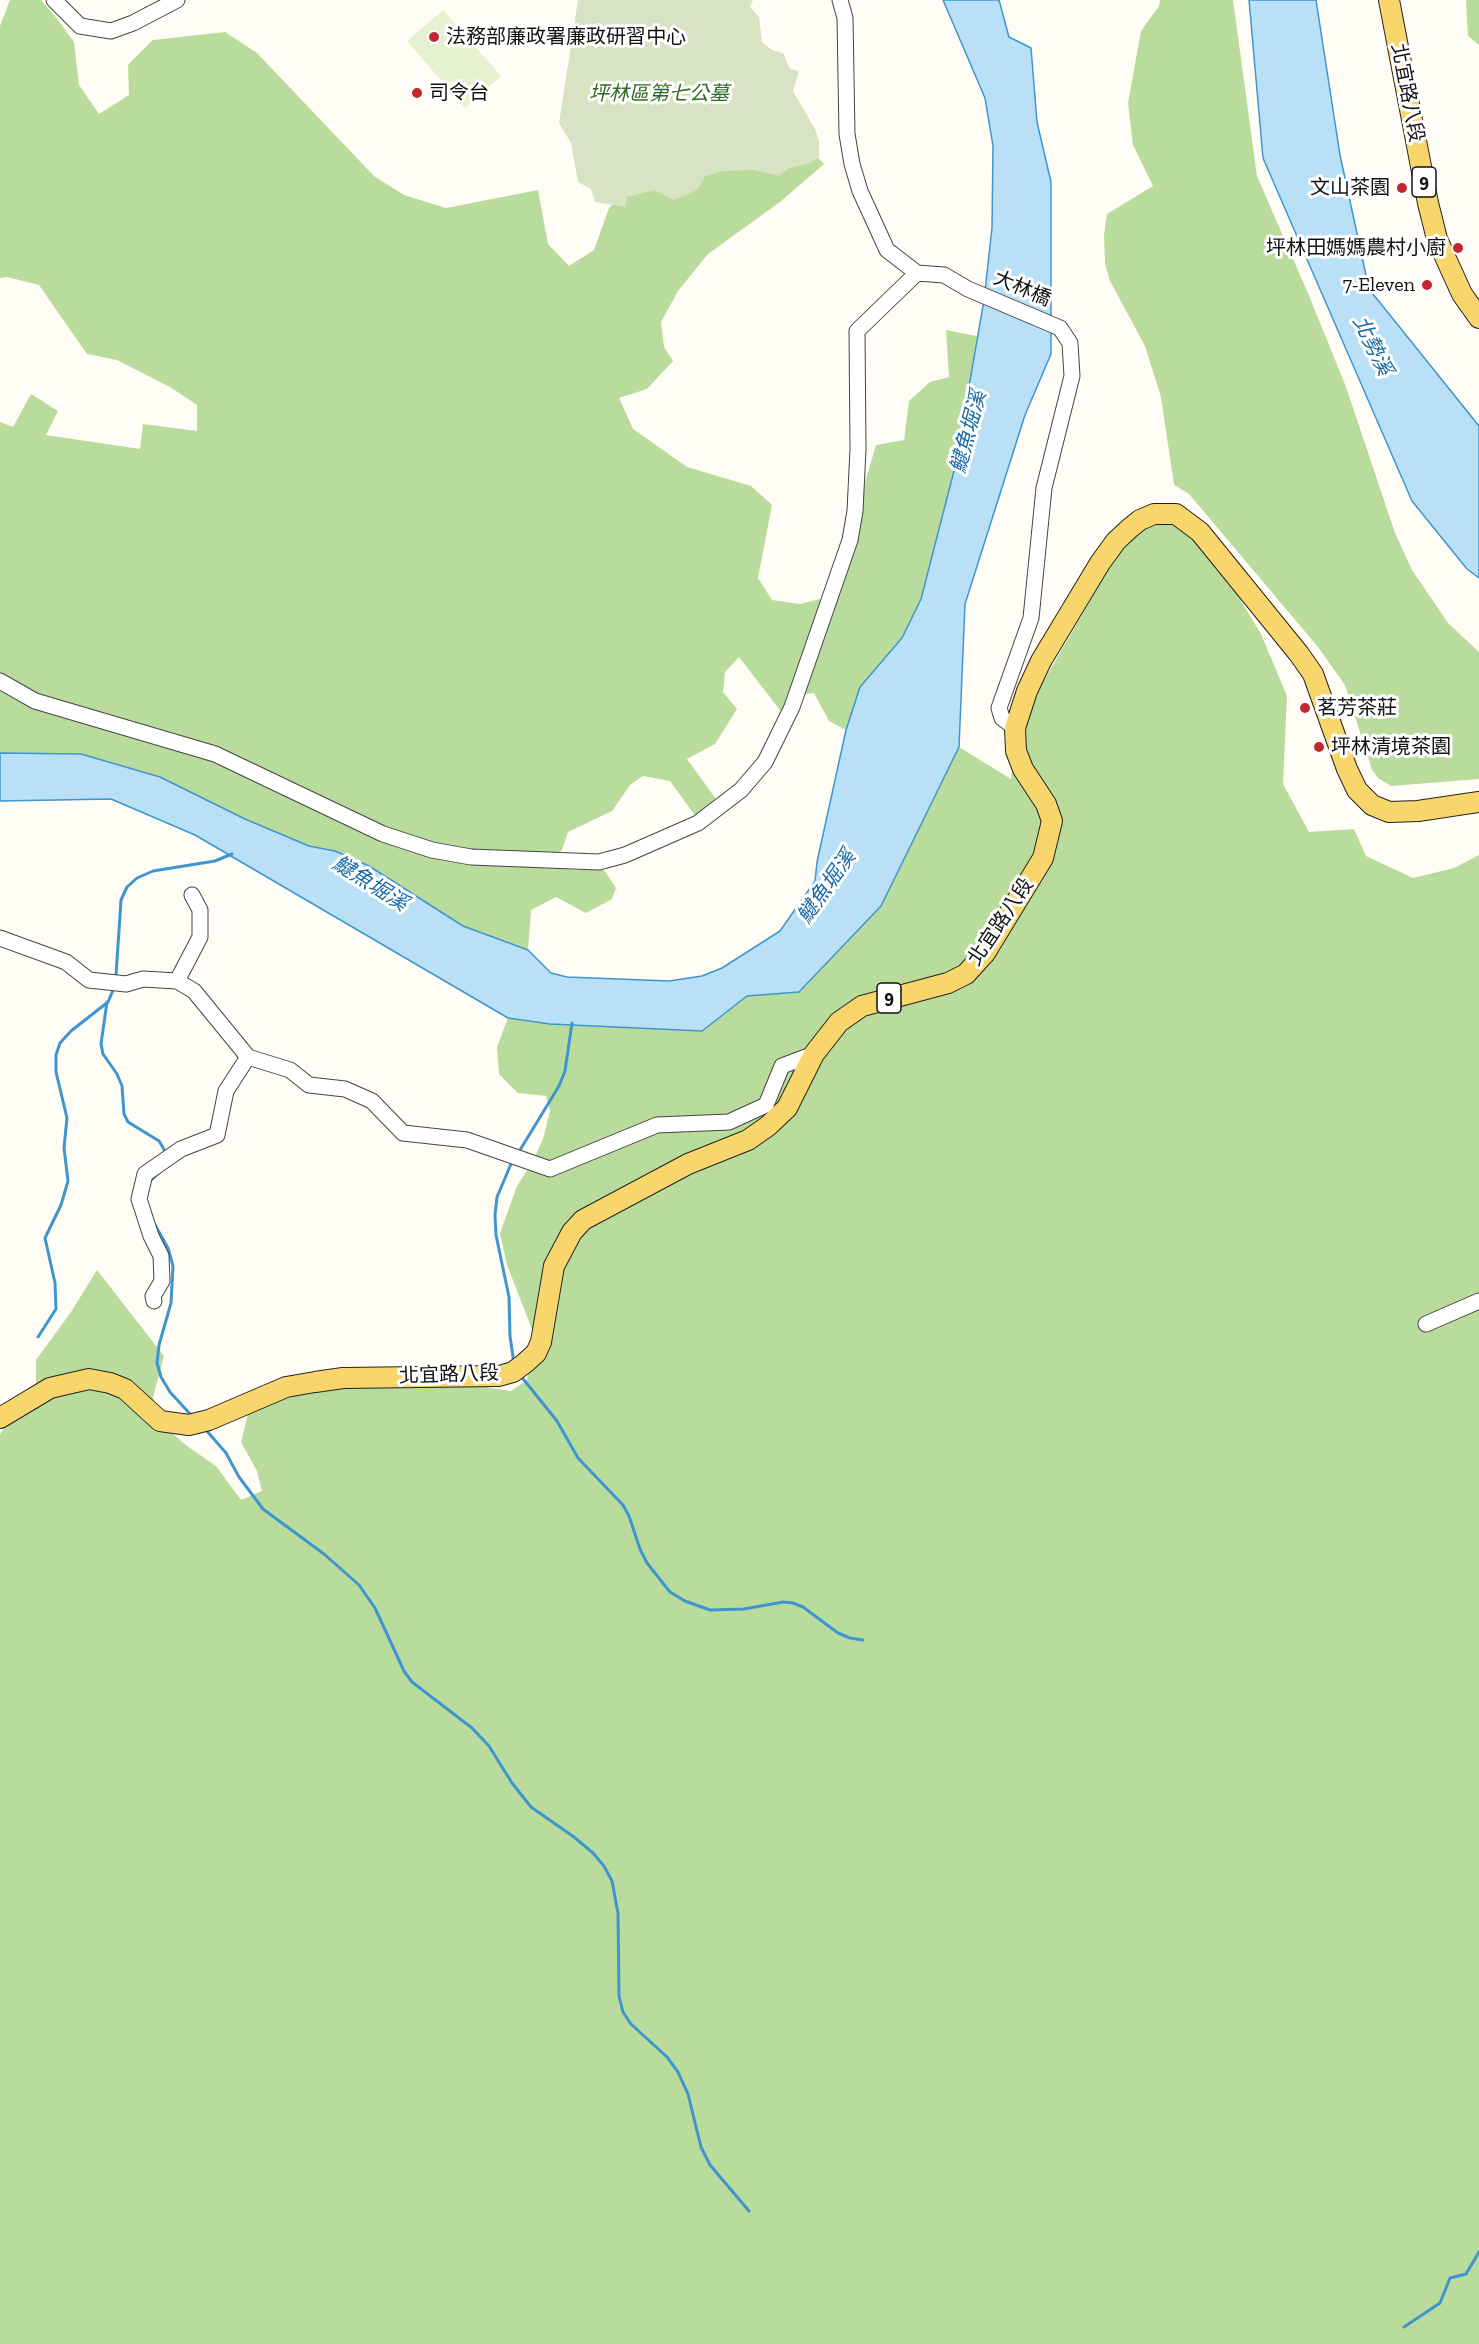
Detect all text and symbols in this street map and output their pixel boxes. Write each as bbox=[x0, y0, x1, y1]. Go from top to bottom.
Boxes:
place label: 法務部廉政署廉政研習中心 bbox=[446, 25, 686, 49]
marker: 法務部廉政署廉政研習中心 bbox=[427, 30, 441, 44]
street label: 北宜路八段 bbox=[1386, 42, 1428, 144]
place label: 司令台 bbox=[429, 81, 489, 105]
park label: 坪林區第七公墓 bbox=[589, 82, 729, 106]
marker: 司令台 bbox=[410, 86, 424, 100]
road number: 9 bbox=[1412, 167, 1436, 197]
place label: 文山茶園 bbox=[1310, 176, 1390, 200]
marker: 文山茶園 bbox=[1395, 181, 1409, 195]
place label: 坪林田媽媽農村小廚 bbox=[1266, 236, 1446, 260]
marker: 坪林田媽媽農村小廚 bbox=[1451, 241, 1465, 255]
street label: 大林橋 bbox=[990, 266, 1054, 312]
place label: 7-Eleven bbox=[1343, 273, 1415, 297]
marker: 7-Eleven bbox=[1420, 278, 1434, 292]
water label: 北勢溪 bbox=[1347, 312, 1397, 380]
water label: 𩻸魚堀溪 bbox=[946, 388, 992, 476]
place label: 茗芳茶莊 bbox=[1317, 696, 1397, 720]
marker: 茗芳茶莊 bbox=[1298, 701, 1312, 715]
place label: 坪林清境茶園 bbox=[1331, 735, 1451, 759]
marker: 坪林清境茶園 bbox=[1312, 740, 1326, 754]
water label: 𩻸魚堀溪 bbox=[793, 845, 861, 929]
water label: 𩻸魚堀溪 bbox=[328, 851, 412, 917]
street label: 北宜路八段 bbox=[963, 874, 1039, 970]
road number: 9 bbox=[877, 983, 901, 1013]
street label: 北宜路八段 bbox=[399, 1361, 499, 1389]

